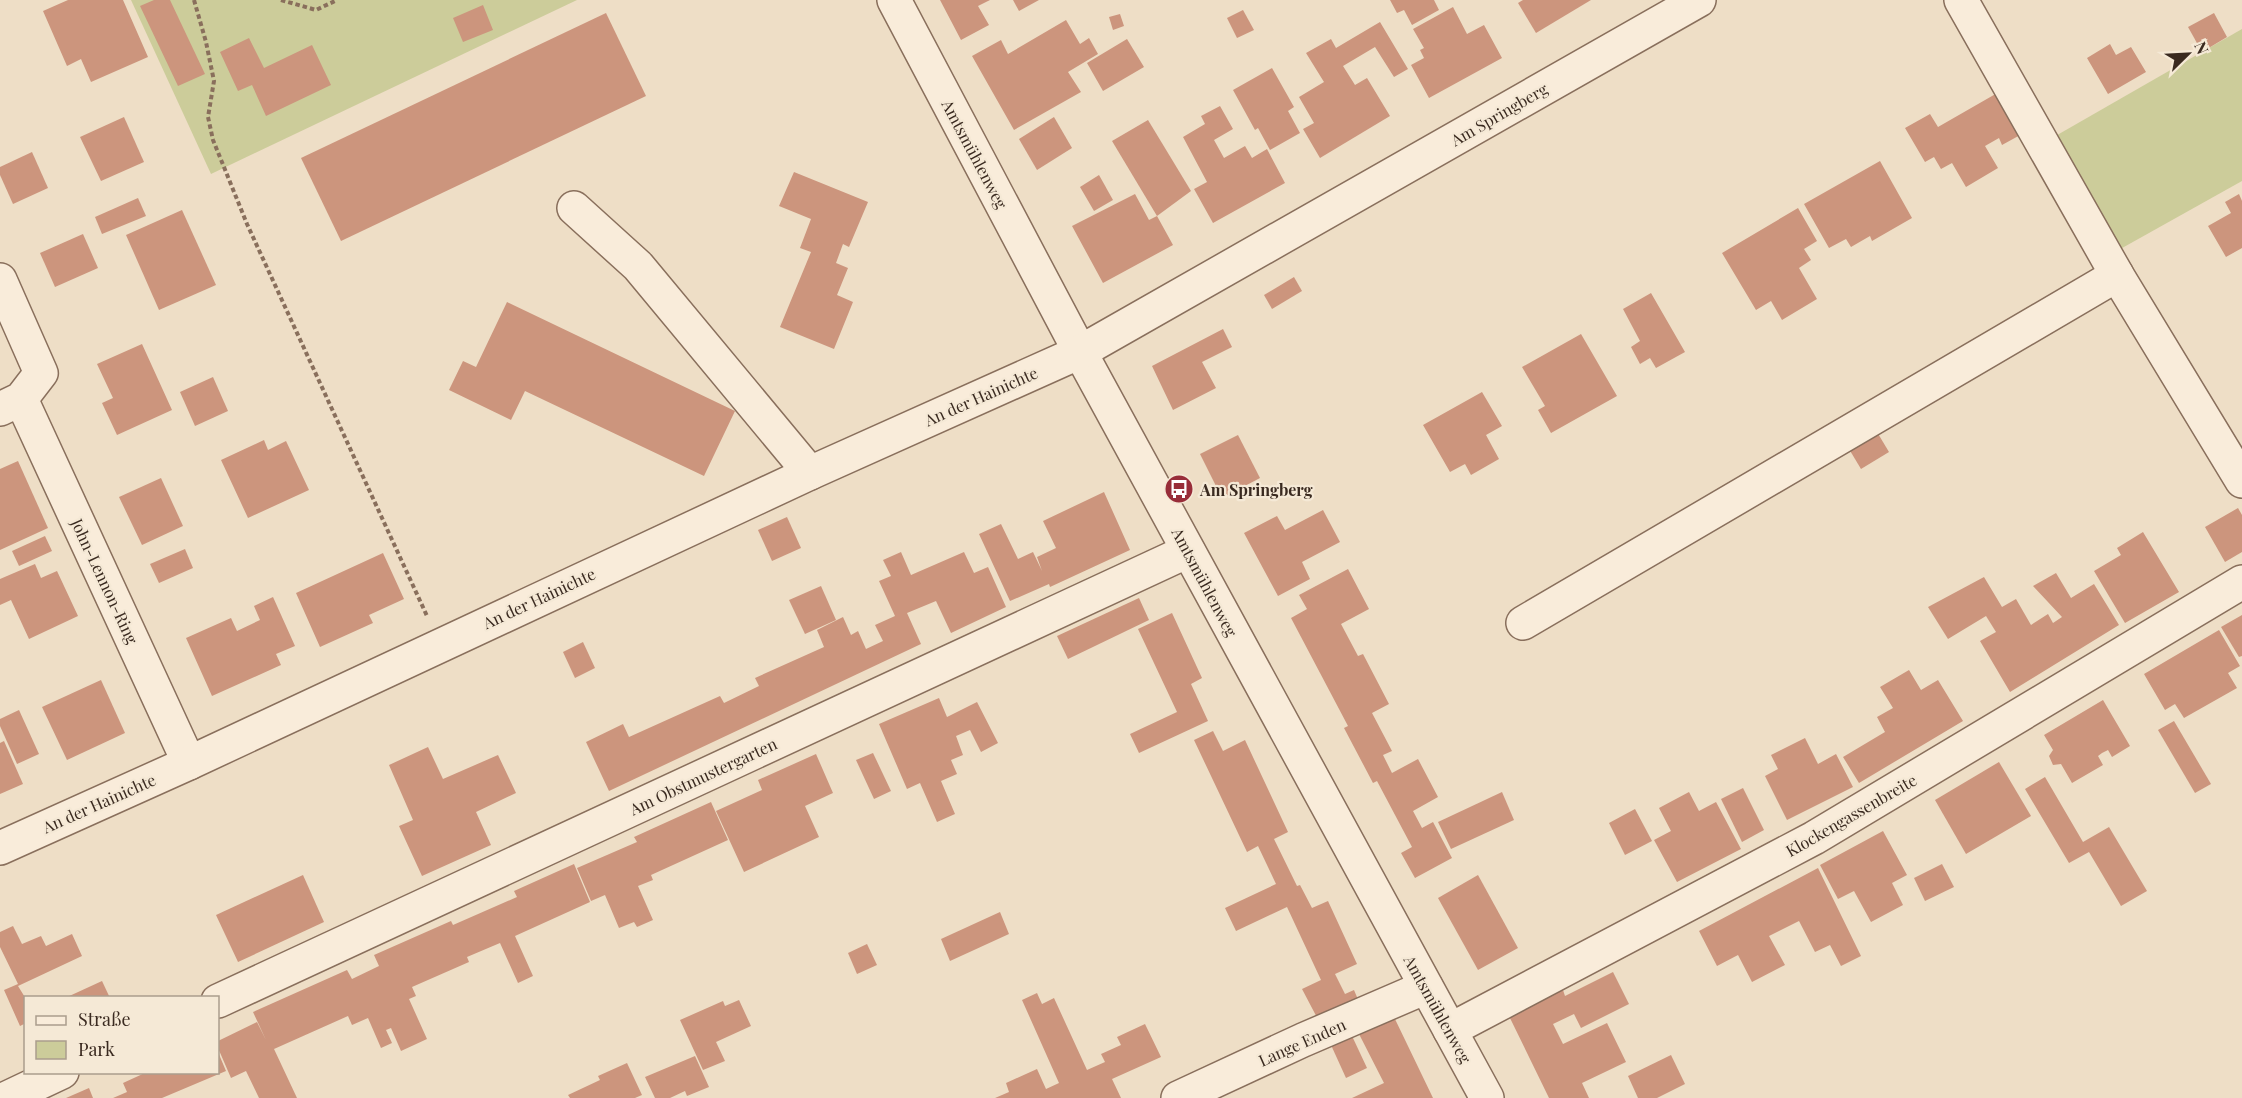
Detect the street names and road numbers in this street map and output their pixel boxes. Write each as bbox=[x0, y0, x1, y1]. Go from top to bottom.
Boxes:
street label: Am Springberg bbox=[1446, 77, 1552, 151]
street label: Amtsmühlenweg bbox=[937, 95, 1013, 213]
street label: An der Hainichte bbox=[920, 362, 1041, 431]
street label: John-Lennon-Ring bbox=[66, 514, 143, 648]
street label: Amtsmühlenweg bbox=[1167, 523, 1243, 641]
street label: An der Hainichte bbox=[479, 563, 599, 634]
street label: Am Obstmustergarten bbox=[625, 732, 780, 820]
street label: An der Hainichte bbox=[38, 769, 159, 838]
street label: Klockengassenbreite bbox=[1782, 769, 1920, 861]
street label: Amtsmühlenweg bbox=[1399, 950, 1477, 1067]
street label: Lange Enden bbox=[1255, 1013, 1349, 1071]

